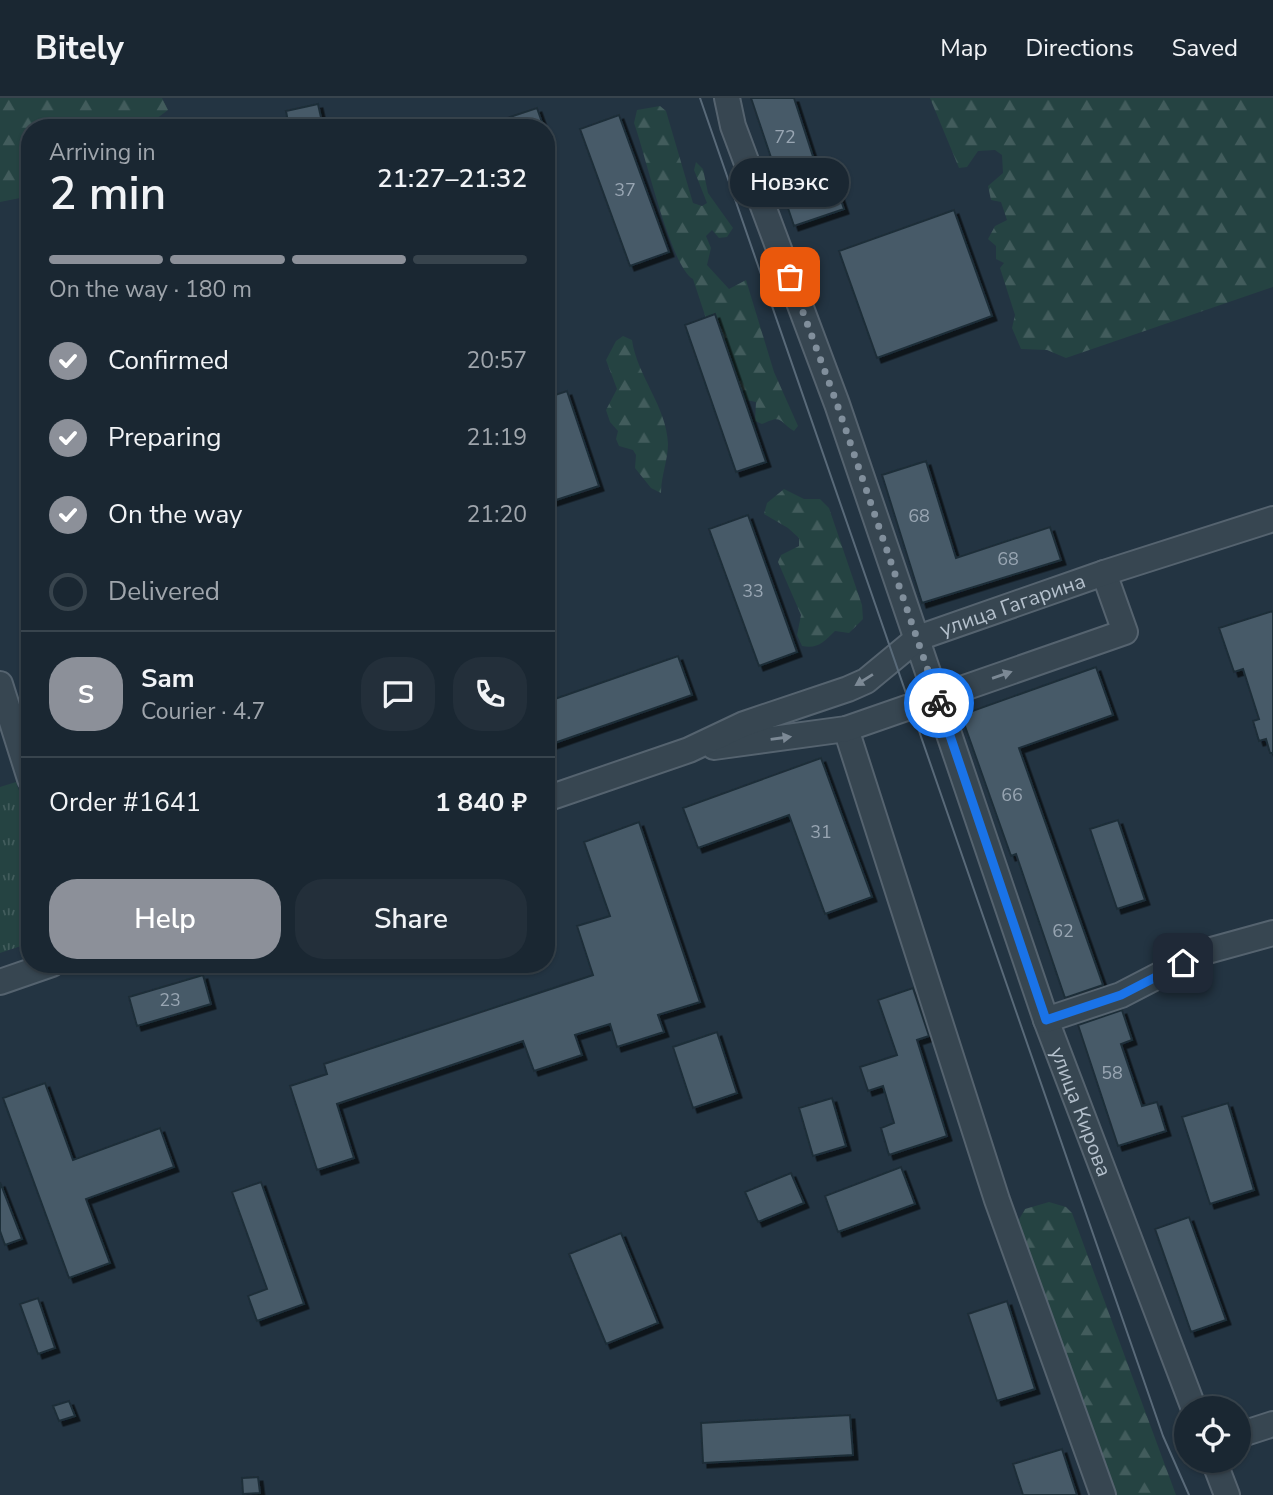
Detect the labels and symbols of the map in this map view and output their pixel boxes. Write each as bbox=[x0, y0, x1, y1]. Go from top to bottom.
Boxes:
house number: 72 bbox=[774, 125, 796, 149]
callout: Новэкс bbox=[730, 158, 850, 207]
house number: 37 bbox=[614, 178, 636, 202]
pin bbox=[760, 247, 820, 307]
house number: 68 bbox=[908, 504, 930, 528]
house number: 68 bbox=[997, 547, 1019, 571]
street label: улица Гагарина bbox=[936, 567, 1089, 643]
house number: 33 bbox=[742, 579, 764, 603]
courier bbox=[904, 668, 974, 738]
one-way arrow bbox=[991, 669, 1012, 680]
one-way arrow bbox=[854, 673, 874, 686]
one-way arrow bbox=[771, 732, 793, 743]
house number: 66 bbox=[1001, 783, 1023, 807]
house number: 31 bbox=[810, 820, 832, 844]
house number: 62 bbox=[1052, 919, 1074, 943]
pin bbox=[1153, 933, 1213, 993]
house number: 23 bbox=[159, 988, 181, 1012]
street label: улица Кирова bbox=[1043, 1043, 1118, 1181]
house number: 58 bbox=[1101, 1061, 1123, 1085]

